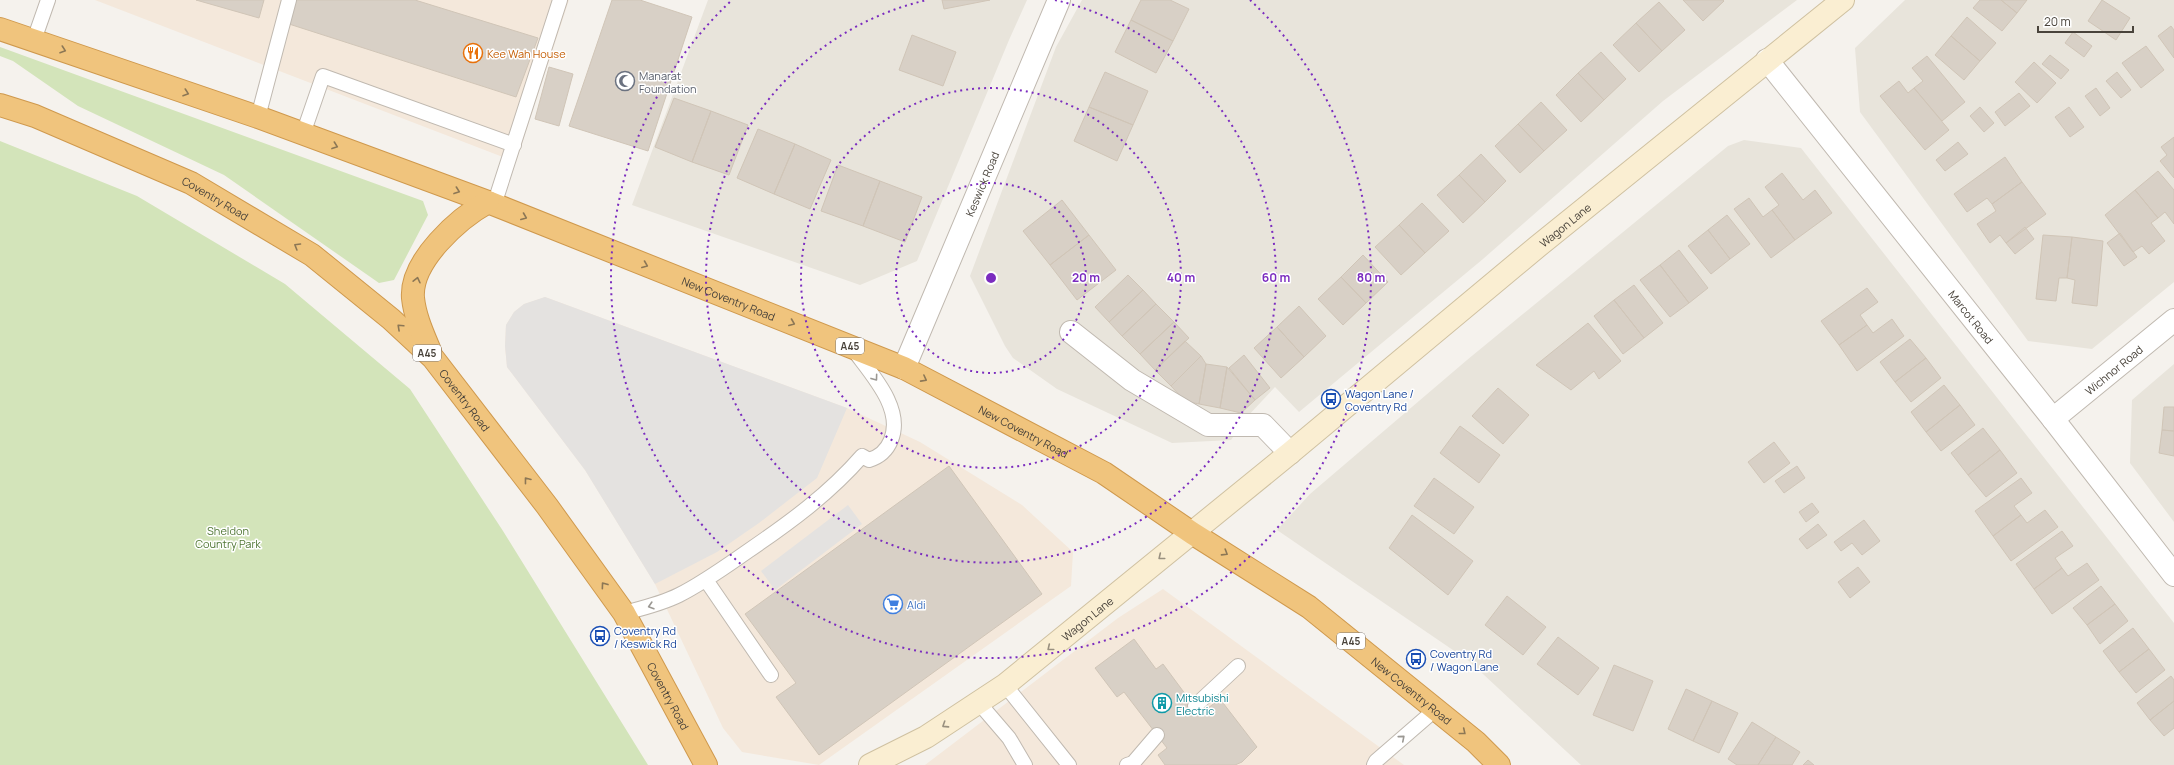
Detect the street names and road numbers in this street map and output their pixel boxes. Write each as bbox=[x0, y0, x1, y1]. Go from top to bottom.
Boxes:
street label: Keswick Road bbox=[961, 149, 1002, 218]
street label: Coventry Road bbox=[180, 173, 251, 223]
street label: Wagon Lane bbox=[1536, 199, 1594, 250]
street label: New Coventry Road bbox=[680, 273, 778, 323]
street label: Marcot Road bbox=[1945, 287, 1997, 346]
road number: A45 bbox=[836, 338, 864, 354]
street label: Wichnor Road bbox=[2081, 341, 2145, 398]
road number: A45 bbox=[413, 345, 441, 361]
street label: Coventry Road bbox=[436, 366, 494, 434]
street label: New Coventry Road bbox=[976, 401, 1071, 461]
street label: Wagon Lane bbox=[1058, 592, 1116, 644]
road number: A45 bbox=[1337, 633, 1365, 649]
street label: New Coventry Road bbox=[1369, 653, 1455, 727]
street label: Coventry Road bbox=[644, 659, 693, 732]

